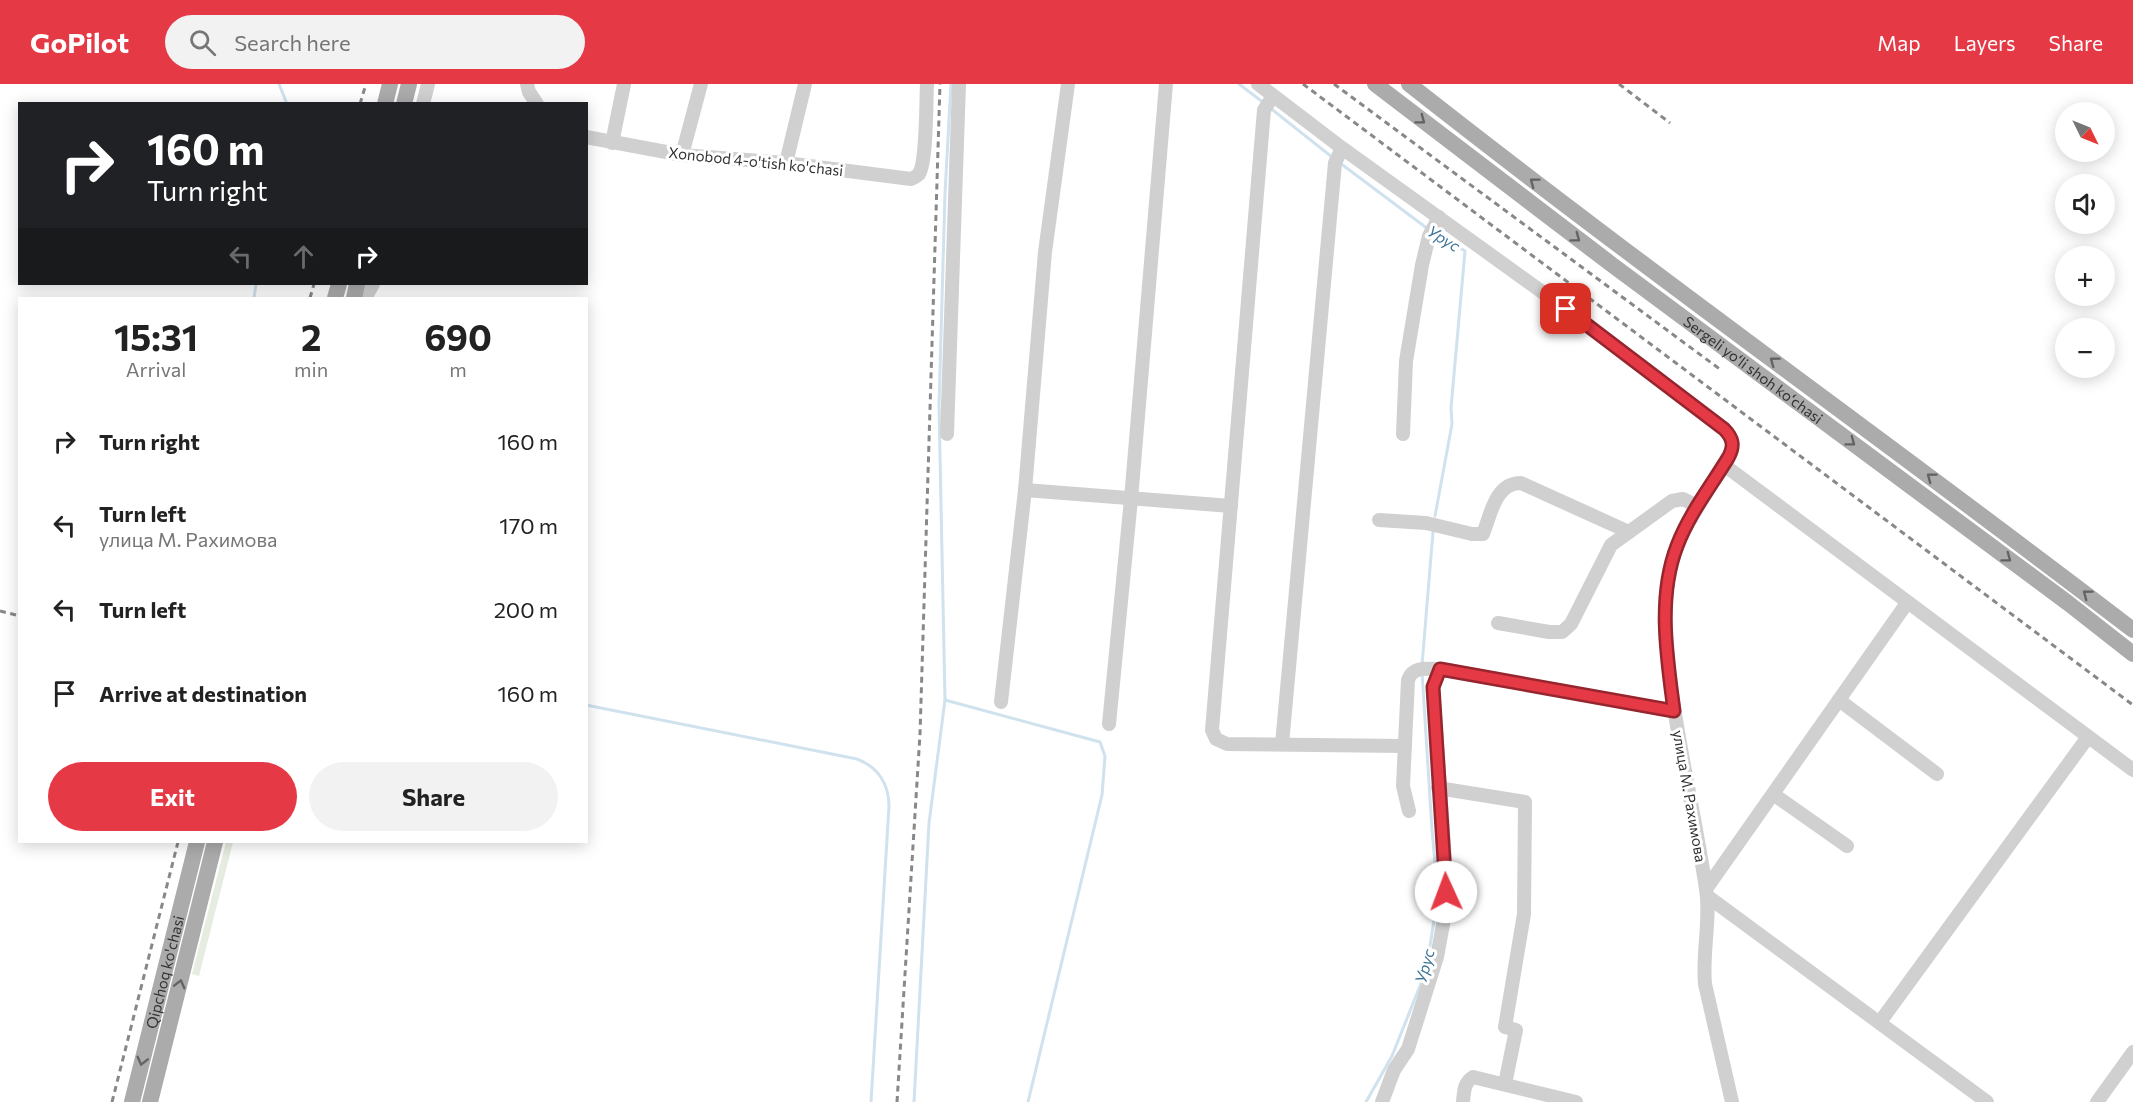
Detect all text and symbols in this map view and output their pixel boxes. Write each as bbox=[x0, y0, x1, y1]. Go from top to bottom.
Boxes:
search box bbox=[165, 15, 585, 69]
text: GoPilot bbox=[30, 25, 129, 59]
icon: search bbox=[186, 26, 219, 59]
text: Search here bbox=[234, 29, 351, 56]
text: Map bbox=[1877, 30, 1921, 55]
text: Layers bbox=[1954, 30, 2016, 55]
text: Share bbox=[2049, 30, 2103, 55]
north arrow bbox=[2055, 102, 2115, 162]
map controls bbox=[2055, 102, 2115, 378]
one-way arrow bbox=[1414, 112, 1425, 123]
text: 160 m bbox=[147, 122, 265, 174]
icon: right bbox=[48, 126, 126, 204]
street label: Xonobod 4-o'tish ko'chasi bbox=[668, 143, 844, 179]
text: Turn right bbox=[147, 174, 267, 207]
button: sound bbox=[2055, 174, 2115, 234]
one-way arrow bbox=[1529, 178, 1540, 189]
water label: Урус bbox=[1424, 221, 1464, 255]
one-way arrow bbox=[1570, 230, 1581, 241]
icon: left bbox=[224, 240, 257, 273]
icon: ahead bbox=[287, 240, 320, 273]
icon: right bbox=[350, 240, 383, 273]
button: + bbox=[2055, 246, 2115, 306]
pin bbox=[1540, 283, 1591, 334]
icon: arrive bbox=[1549, 292, 1582, 325]
street label: Sergeli yo‘li shoh ko‘chasi bbox=[1680, 312, 1827, 427]
text: 15:31 bbox=[114, 314, 198, 358]
text: 2 bbox=[301, 314, 321, 358]
text: 690 bbox=[424, 314, 492, 358]
button: − bbox=[2055, 318, 2115, 378]
text: Arrival bbox=[126, 357, 186, 381]
text: min bbox=[294, 357, 328, 381]
text: m bbox=[449, 357, 467, 381]
one-way arrow bbox=[1770, 357, 1781, 368]
icon: right bbox=[48, 425, 81, 458]
text: Turn right bbox=[99, 428, 200, 455]
text: 160 m bbox=[497, 428, 558, 455]
one-way arrow bbox=[1844, 434, 1855, 445]
one-way arrow bbox=[1926, 473, 1937, 484]
text: Turn left bbox=[99, 500, 186, 527]
icon: left bbox=[48, 509, 81, 542]
text: 170 m bbox=[499, 512, 558, 539]
text: улица М. Рахимова bbox=[99, 527, 277, 551]
one-way arrow bbox=[2001, 551, 2012, 562]
one-way arrow bbox=[2082, 591, 2093, 602]
icon: left bbox=[48, 593, 81, 626]
text: Turn left bbox=[99, 596, 186, 623]
text: 200 m bbox=[494, 596, 558, 623]
icon: arrive bbox=[48, 677, 81, 710]
text: Arrive at destination bbox=[99, 680, 307, 707]
text: 160 m bbox=[497, 680, 558, 707]
street label: улица М. Рахимова bbox=[1670, 729, 1710, 863]
button: Exit bbox=[48, 762, 297, 831]
button: Share bbox=[309, 762, 558, 831]
position arrow bbox=[1414, 860, 1478, 924]
street label: Qipchoq ko'chasi bbox=[142, 914, 187, 1030]
water label: Урус bbox=[1410, 947, 1438, 985]
one-way arrow bbox=[172, 979, 185, 989]
one-way arrow bbox=[136, 1056, 149, 1066]

